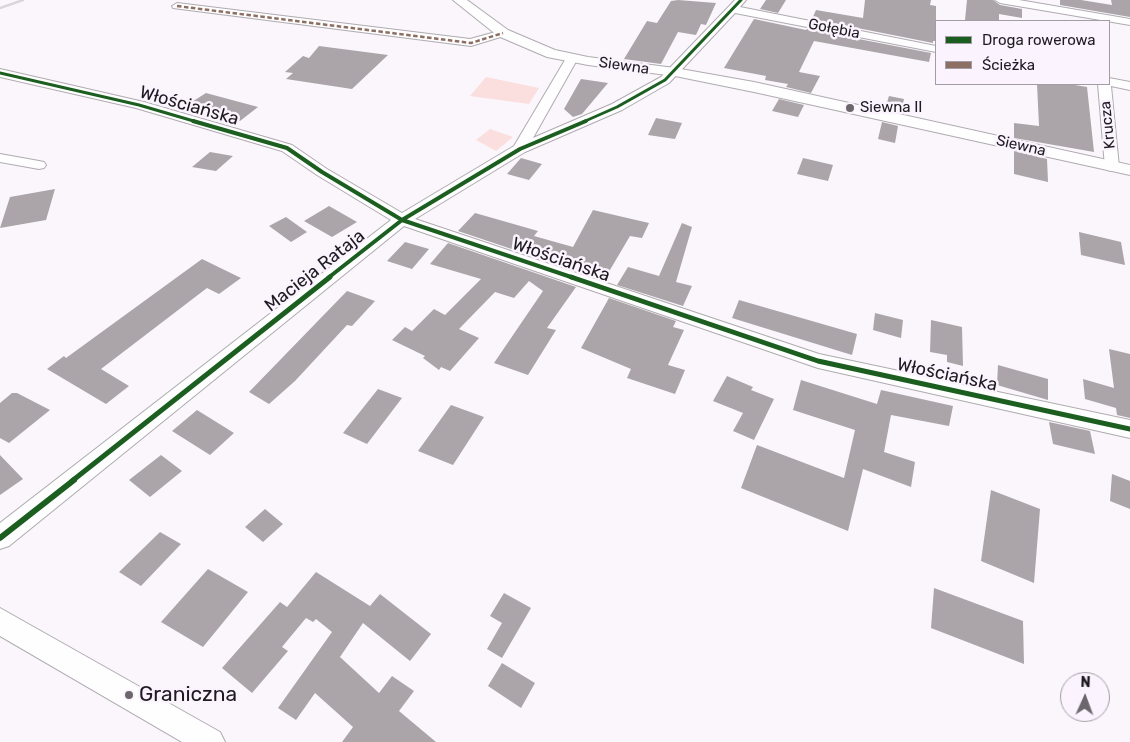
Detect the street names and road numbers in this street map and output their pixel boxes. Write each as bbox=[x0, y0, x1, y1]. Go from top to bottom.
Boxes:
street label: Gołębia bbox=[807, 15, 861, 43]
street label: Siewna bbox=[598, 54, 650, 78]
street label: Włościańska bbox=[137, 82, 241, 130]
street label: Krucza bbox=[1097, 100, 1119, 150]
street label: Siewna bbox=[994, 132, 1048, 160]
street label: Macieja Rataja bbox=[261, 225, 369, 317]
street label: Włościańska bbox=[509, 233, 613, 287]
street label: Włościańska bbox=[895, 354, 999, 396]

